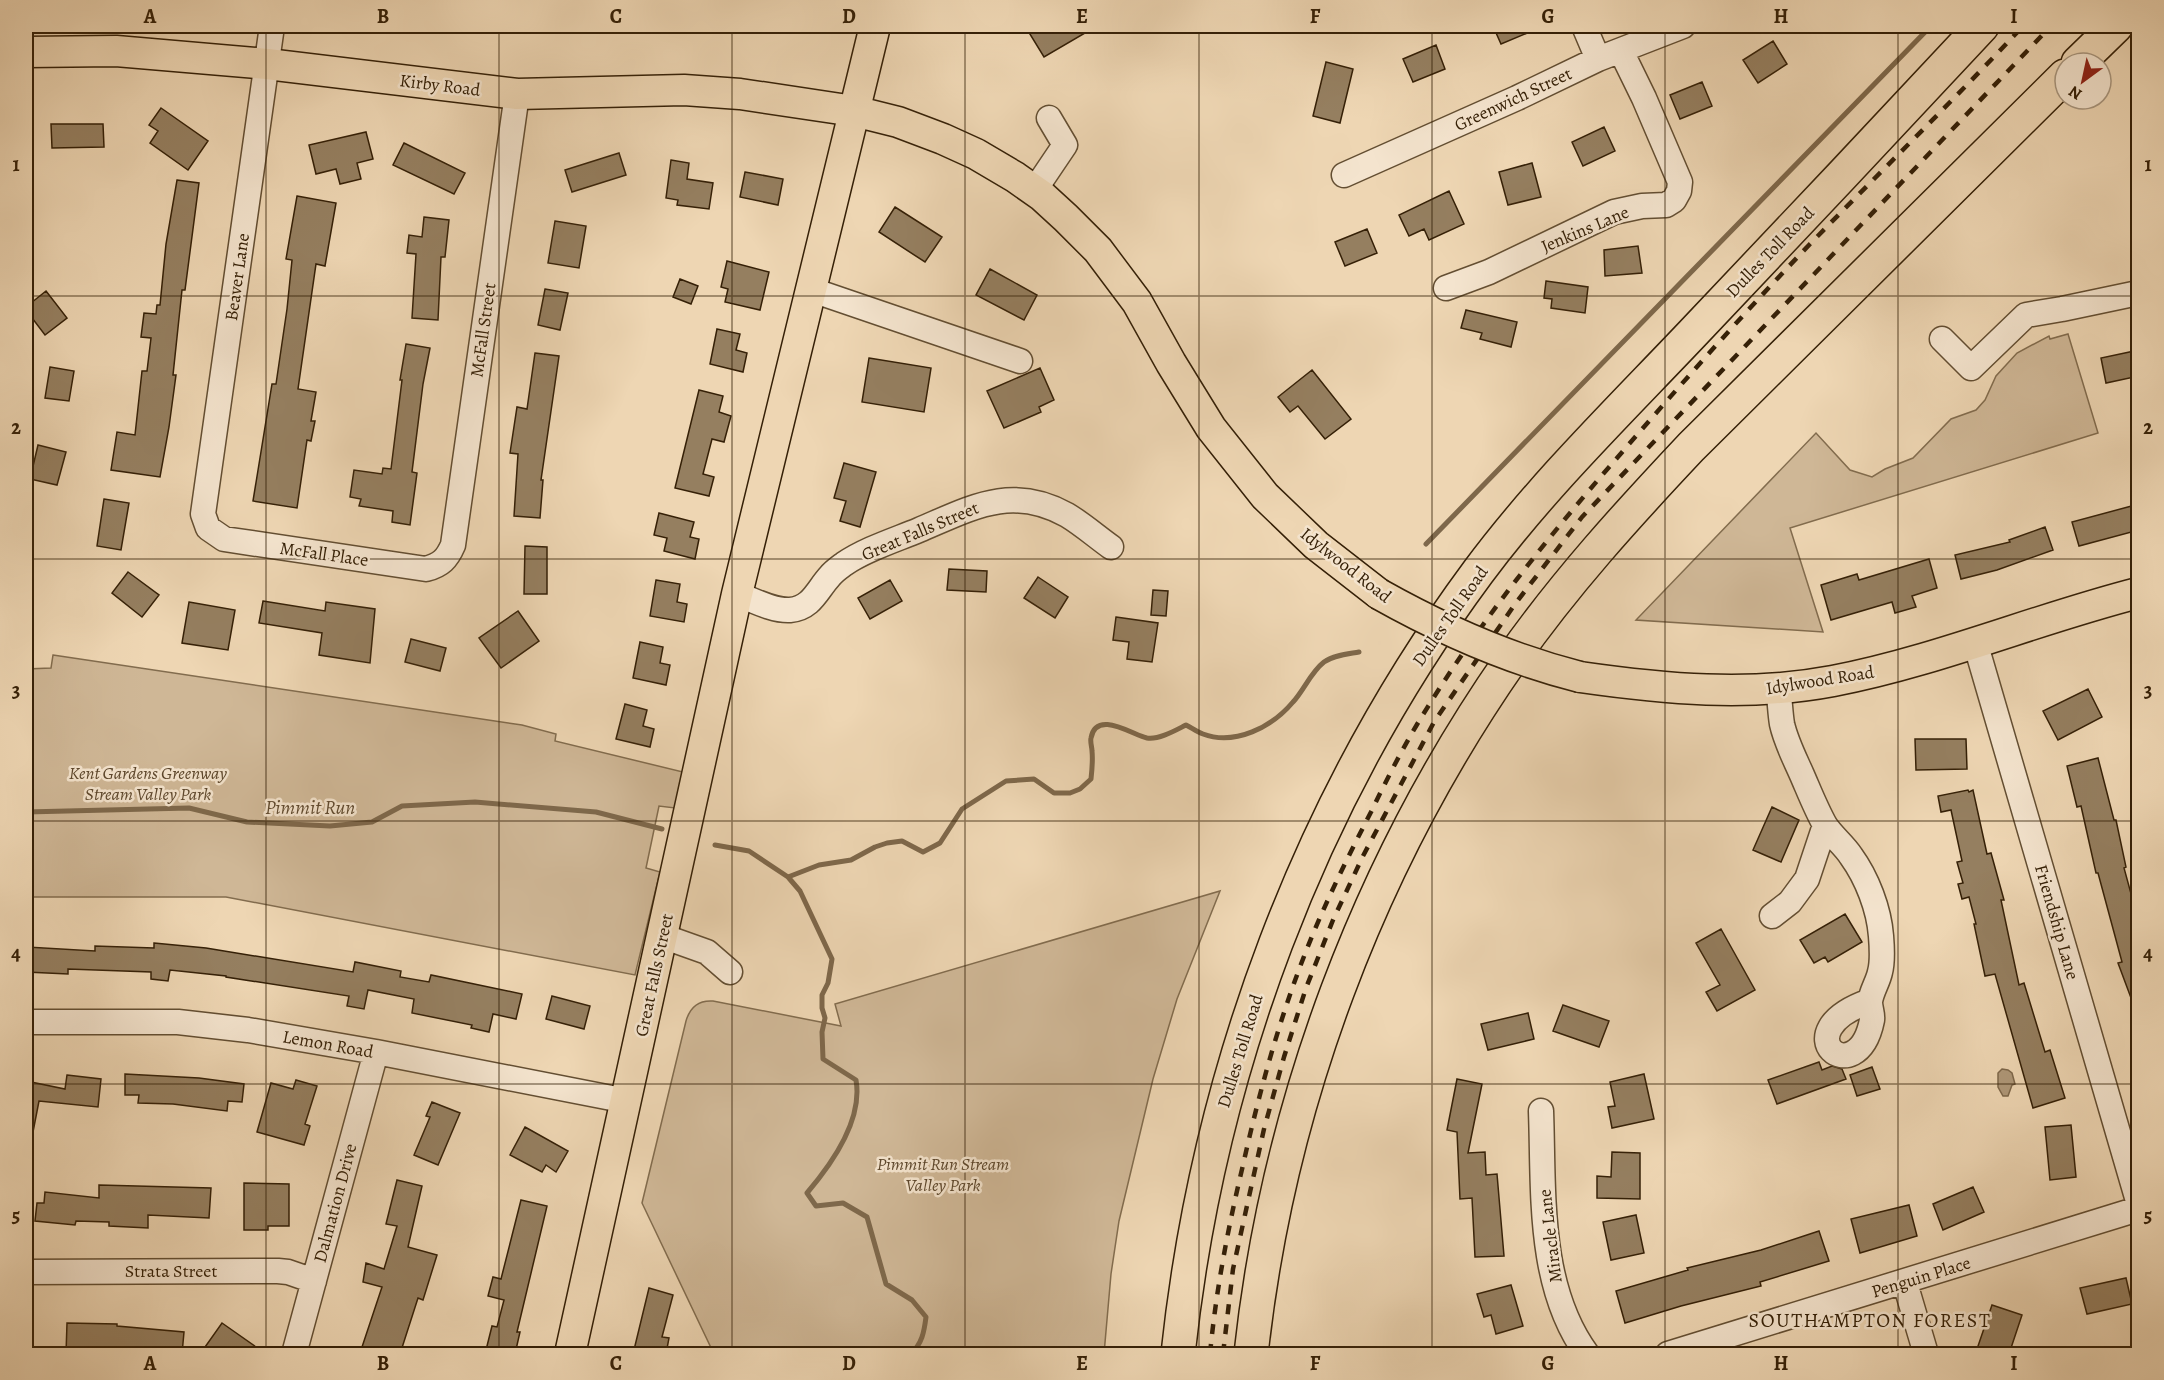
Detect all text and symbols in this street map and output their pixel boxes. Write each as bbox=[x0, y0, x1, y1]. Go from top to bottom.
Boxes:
text: A bbox=[143, 3, 157, 30]
text: B bbox=[377, 3, 389, 30]
text: C bbox=[610, 3, 622, 30]
text: D bbox=[842, 3, 856, 30]
text: E bbox=[1076, 3, 1088, 30]
text: F bbox=[1310, 3, 1321, 30]
text: G bbox=[1541, 3, 1555, 30]
text: H bbox=[1774, 3, 1789, 30]
text: I bbox=[2010, 3, 2018, 30]
north arrow bbox=[2053, 51, 2113, 111]
street label: Greenwich Street bbox=[1450, 61, 1576, 137]
street label: Kirby Road bbox=[398, 68, 482, 102]
text: N bbox=[2064, 80, 2086, 105]
text: 1 bbox=[12, 151, 20, 178]
text: 1 bbox=[2144, 151, 2152, 178]
street label: Jenkins Lane bbox=[1537, 200, 1633, 258]
street label: Dulles Toll Road bbox=[1721, 201, 1820, 303]
street label: Beaver Lane bbox=[219, 232, 255, 322]
street label: McFall Street bbox=[464, 281, 502, 379]
text: 2 bbox=[11, 414, 21, 441]
text: 2 bbox=[2143, 414, 2153, 441]
street label: Great Falls Street bbox=[858, 496, 982, 566]
street label: Idylwood Road bbox=[1296, 522, 1397, 608]
street label: McFall Place bbox=[278, 536, 370, 572]
street label: Dulles Toll Road bbox=[1406, 561, 1494, 671]
street label: Idylwood Road bbox=[1764, 660, 1876, 700]
text: 3 bbox=[12, 677, 20, 704]
text: 3 bbox=[2144, 677, 2152, 704]
park label: Kent Gardens Greenway Stream Valley Park bbox=[69, 761, 227, 806]
water label: Pimmit Run bbox=[265, 794, 355, 821]
street label: Friendship Lane bbox=[2029, 862, 2085, 982]
street label: Great Falls Street bbox=[629, 911, 679, 1039]
text: 4 bbox=[11, 940, 21, 967]
text: 4 bbox=[2143, 940, 2153, 967]
street label: Dulles Toll Road bbox=[1211, 991, 1269, 1111]
street label: Lemon Road bbox=[281, 1024, 376, 1064]
street label: Dalmation Drive bbox=[308, 1141, 362, 1265]
park label: Pimmit Run Stream Valley Park bbox=[877, 1152, 1009, 1197]
street label: Miracle Lane bbox=[1532, 1188, 1568, 1284]
text: 5 bbox=[12, 1202, 20, 1229]
text: 5 bbox=[2144, 1202, 2152, 1229]
street label: Penguin Place bbox=[1869, 1251, 1973, 1303]
street label: Strata Street bbox=[125, 1259, 217, 1283]
district label: SOUTHAMPTON FOREST bbox=[1749, 1307, 1991, 1334]
text: A bbox=[143, 1350, 157, 1377]
text: B bbox=[377, 1350, 389, 1377]
text: C bbox=[610, 1350, 622, 1377]
text: D bbox=[842, 1350, 856, 1377]
text: E bbox=[1076, 1350, 1088, 1377]
text: F bbox=[1310, 1350, 1321, 1377]
text: G bbox=[1541, 1350, 1555, 1377]
text: H bbox=[1774, 1350, 1789, 1377]
text: I bbox=[2010, 1350, 2018, 1377]

